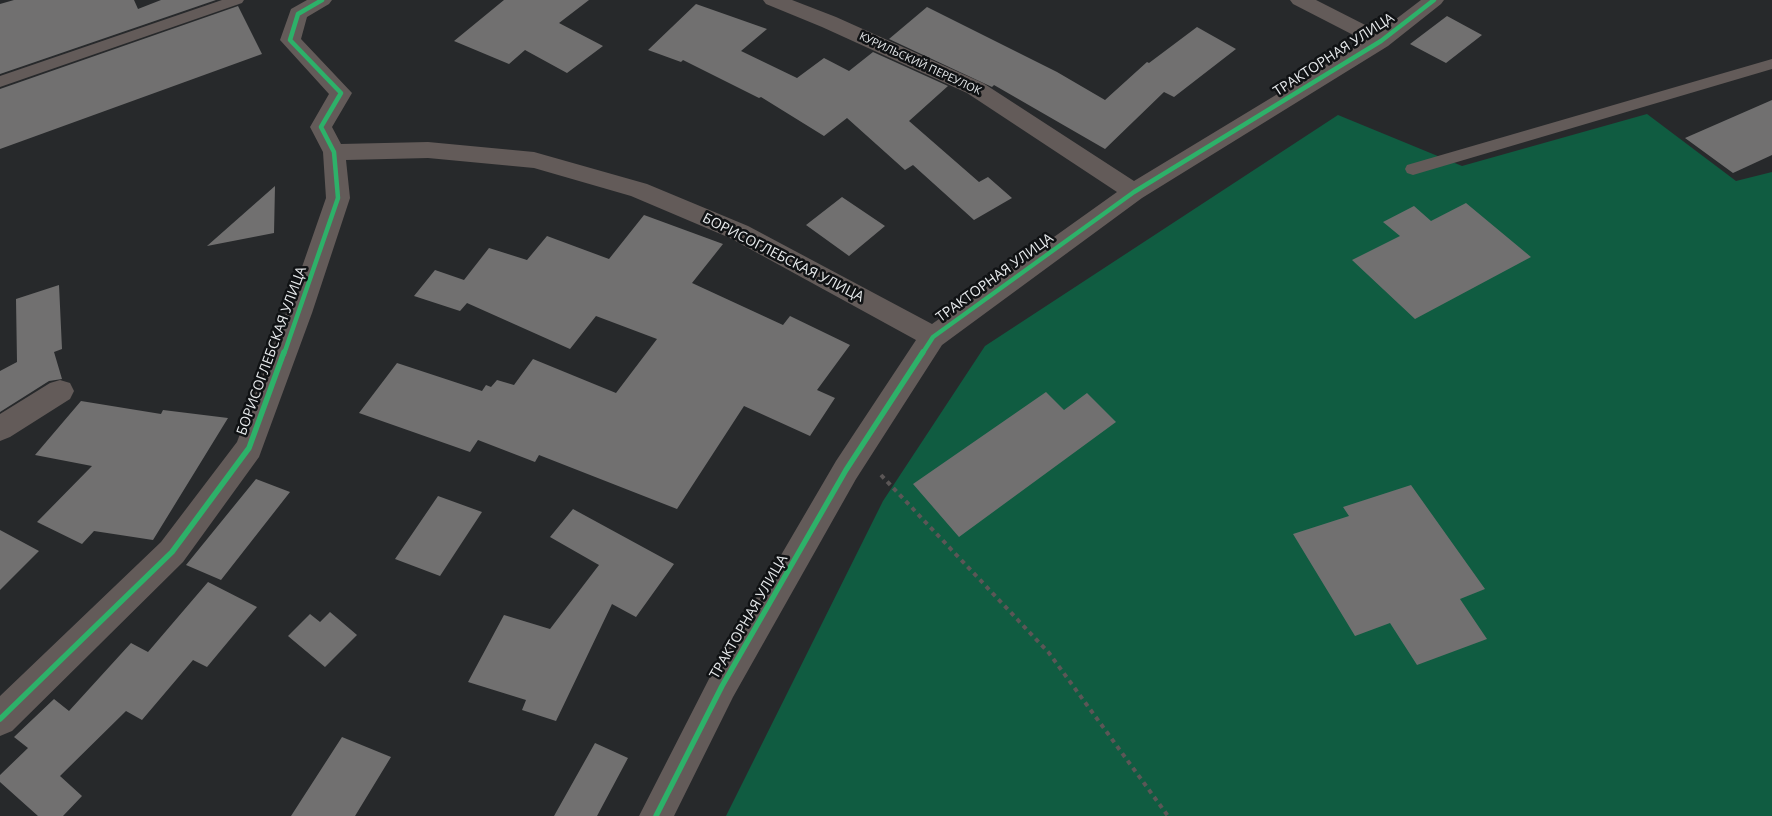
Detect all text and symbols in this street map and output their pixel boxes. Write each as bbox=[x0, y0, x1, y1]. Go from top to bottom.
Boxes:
street label: ТРАКТОРНАЯ УЛИЦА bbox=[1271, 10, 1397, 100]
street label: КУРИЛЬСКИЙ ПЕРЕУЛОК bbox=[857, 30, 983, 98]
street label: БОРИСОГЛЕБСКАЯ УЛИЦА bbox=[700, 210, 866, 306]
street label: ТРАКТОРНАЯ УЛИЦА bbox=[933, 230, 1057, 326]
street label: БОРИСОГЛЕБСКАЯ УЛИЦА bbox=[234, 264, 310, 438]
street label: ТРАКТОРНАЯ УЛИЦА bbox=[707, 552, 791, 682]

